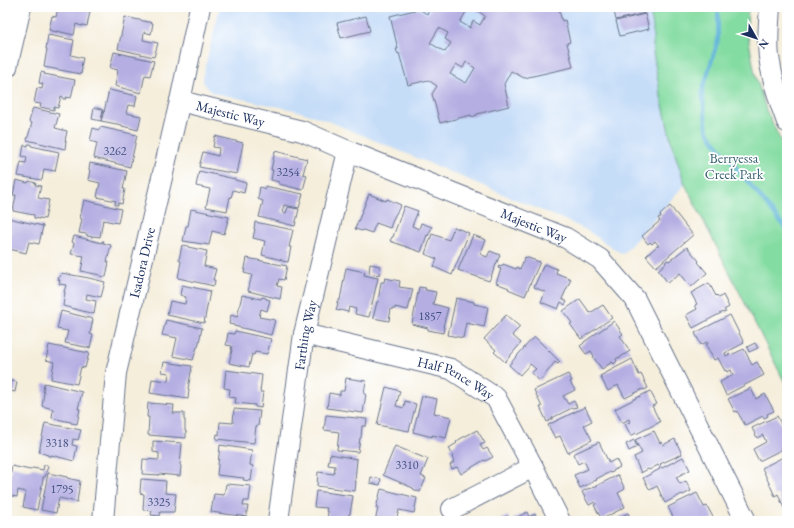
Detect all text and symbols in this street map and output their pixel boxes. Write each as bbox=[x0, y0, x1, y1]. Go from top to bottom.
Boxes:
north arrow bbox=[736, 18, 776, 58]
text: N bbox=[755, 36, 772, 52]
street label: Majestic Way bbox=[194, 96, 268, 131]
house number: 3262 bbox=[103, 143, 127, 159]
park label: Berryessa Creek Park bbox=[705, 149, 764, 183]
house number: 3254 bbox=[276, 164, 300, 180]
street label: Majestic Way bbox=[498, 204, 571, 247]
street label: Isadora Drive bbox=[125, 225, 159, 300]
street label: Farthing Way bbox=[290, 297, 321, 371]
house number: 1857 bbox=[418, 308, 442, 324]
street label: Half Pence Way bbox=[416, 352, 499, 404]
house number: 3318 bbox=[45, 435, 69, 451]
house number: 3310 bbox=[395, 457, 419, 473]
house number: 1795 bbox=[50, 481, 74, 497]
house number: 3325 bbox=[147, 494, 171, 510]

